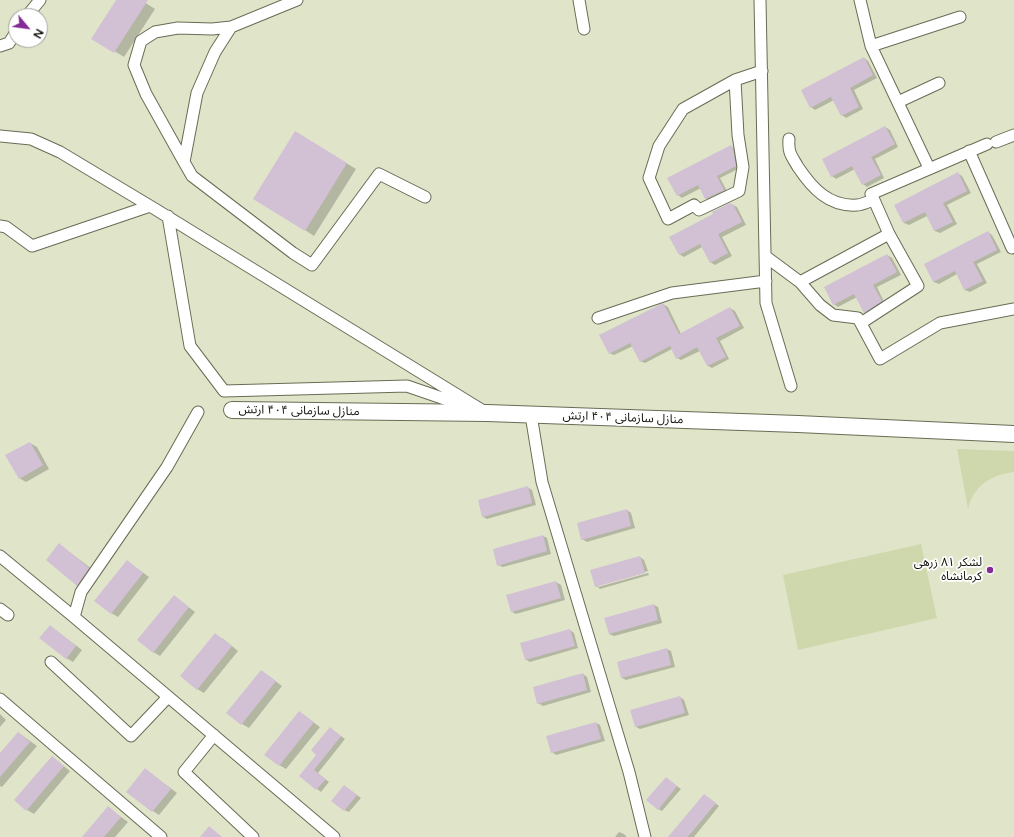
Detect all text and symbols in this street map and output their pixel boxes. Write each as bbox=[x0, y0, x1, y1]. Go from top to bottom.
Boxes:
north arrow bbox=[8, 8, 48, 48]
text: N bbox=[30, 27, 46, 41]
street label: منازل سازمانی ۴۰۴ ارتش bbox=[238, 403, 360, 419]
street label: منازل سازمانی ۴۰۴ ارتش bbox=[562, 409, 684, 427]
place label: لشکر ۸۱ زرهی کرمانشاه bbox=[914, 556, 982, 584]
marker: لشکر ۸۱ زرهی کرمانشاه bbox=[985, 565, 995, 575]

